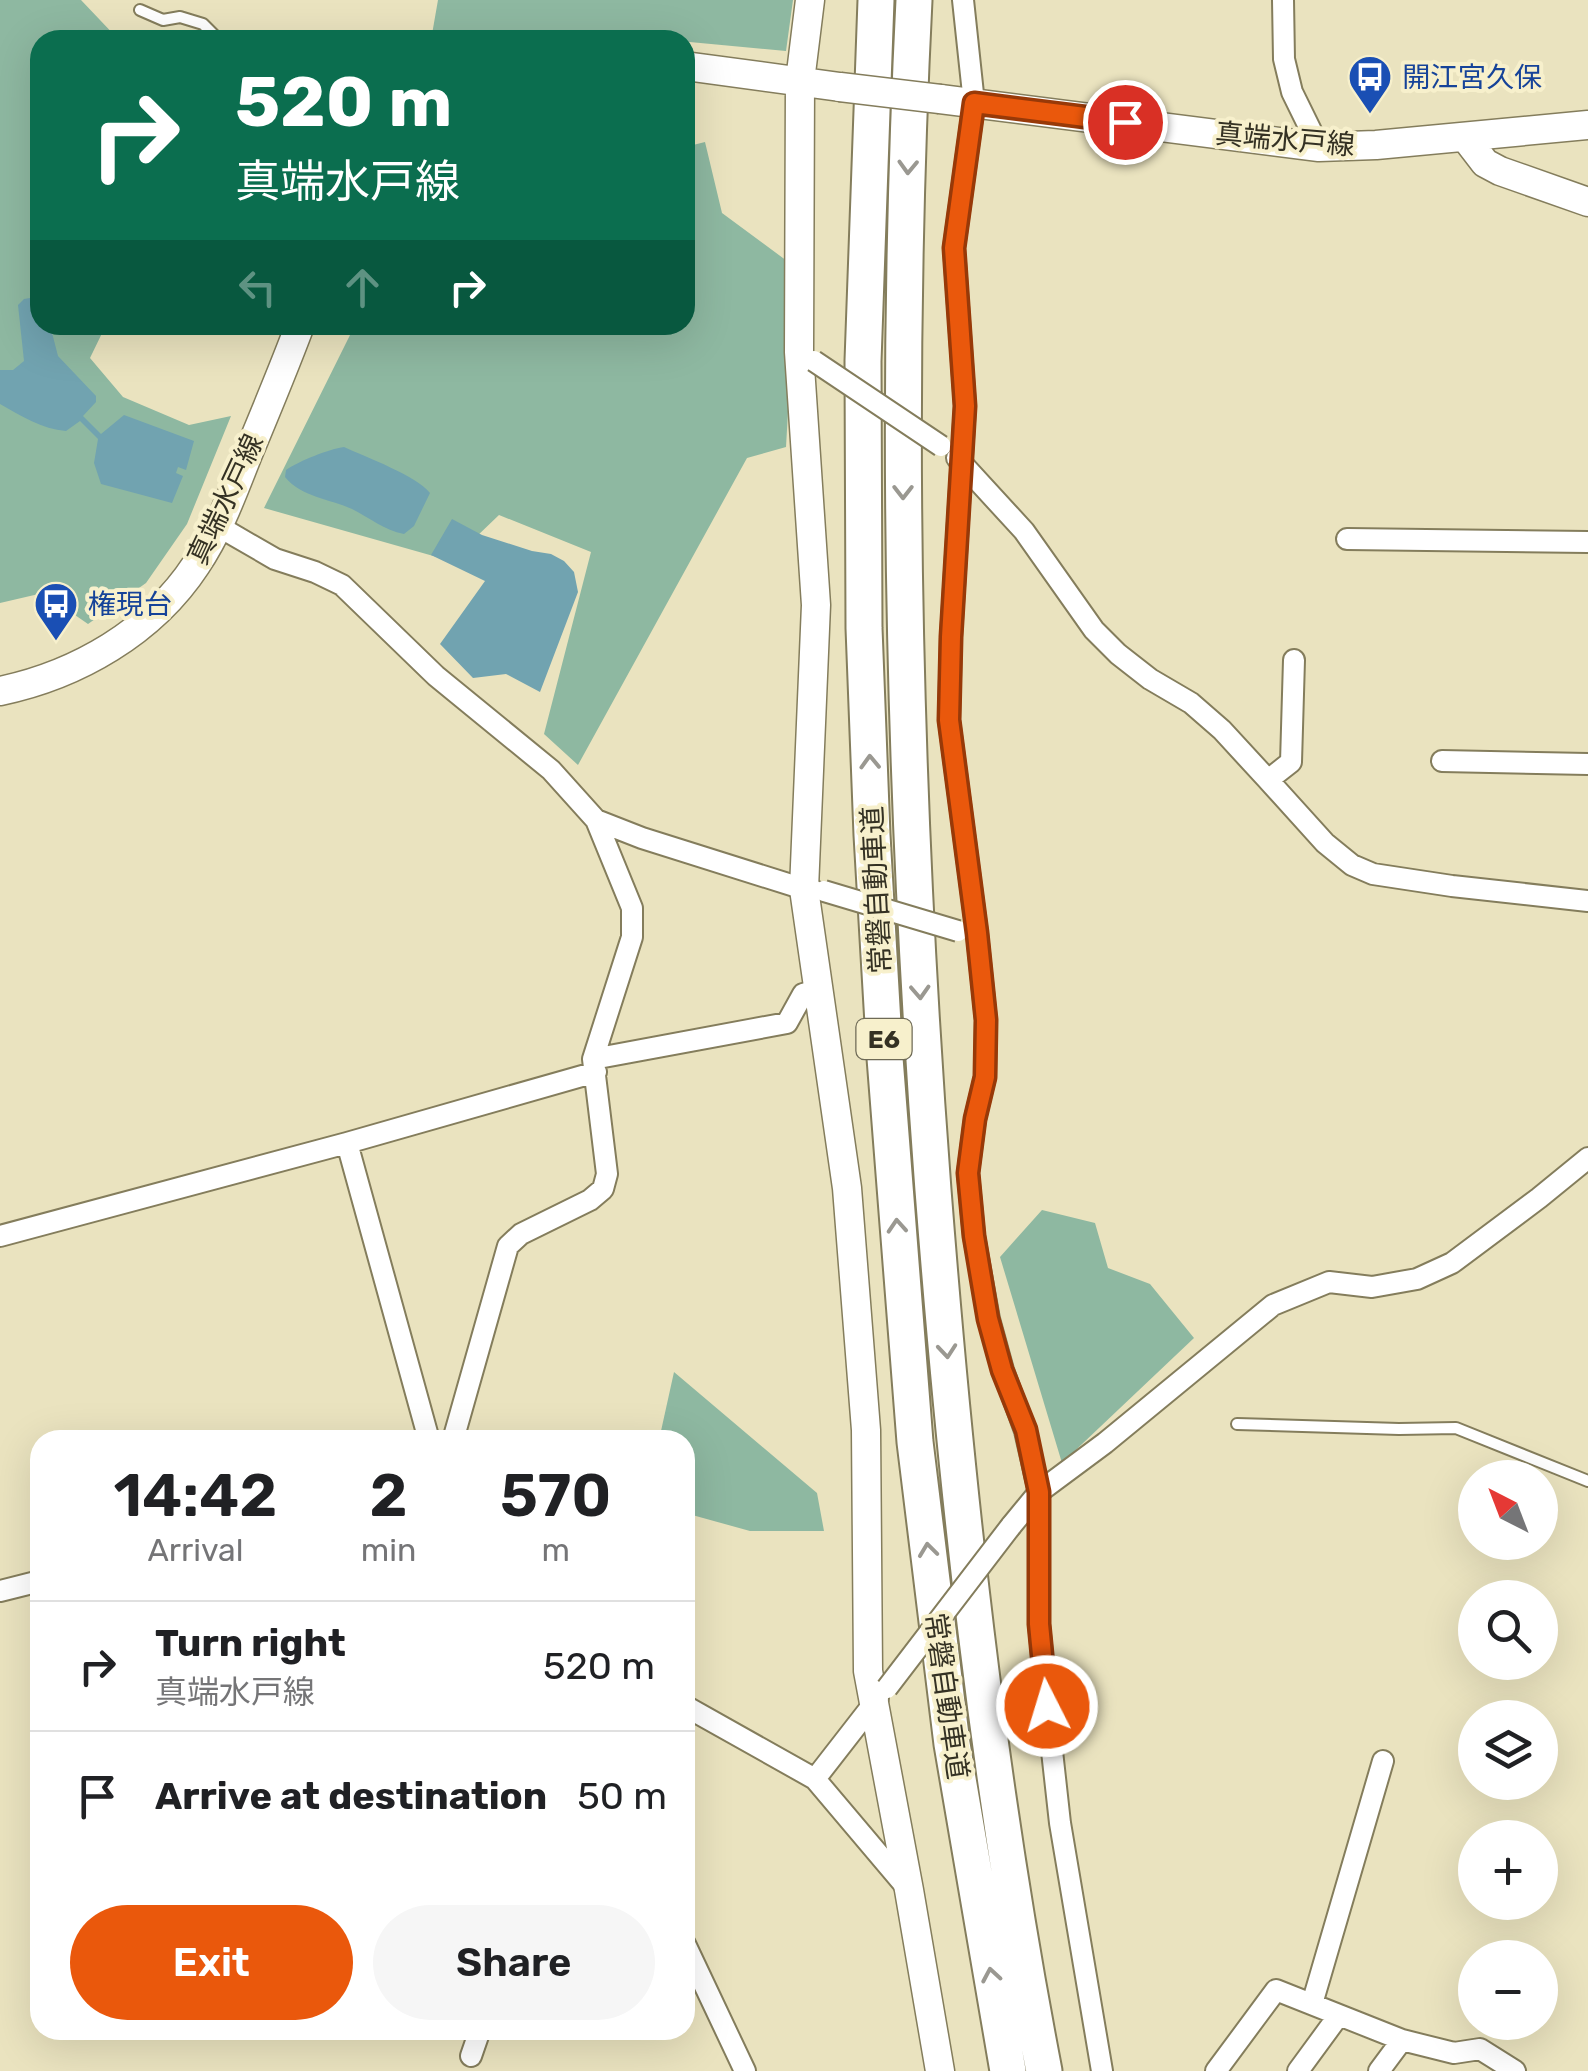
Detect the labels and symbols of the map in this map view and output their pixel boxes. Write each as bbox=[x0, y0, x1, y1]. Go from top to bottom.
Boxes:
bus stop icon: 開江宮久保 bbox=[1347, 54, 1393, 115]
place label: 開江宮久保 bbox=[1402, 61, 1542, 94]
pin bbox=[1083, 80, 1168, 165]
street label: 真端水戸線 bbox=[1214, 117, 1356, 162]
one-way arrow bbox=[898, 160, 919, 176]
street label: 真端水戸線 bbox=[181, 429, 270, 570]
one-way arrow bbox=[892, 486, 914, 501]
bus stop icon: 権現台 bbox=[33, 581, 79, 642]
place label: 権現台 bbox=[88, 588, 172, 621]
one-way arrow bbox=[859, 754, 880, 770]
street label: 常磐自動車道 bbox=[856, 805, 897, 975]
one-way arrow bbox=[909, 984, 930, 1000]
road number: E6 bbox=[856, 1019, 912, 1059]
one-way arrow bbox=[887, 1218, 908, 1234]
one-way arrow bbox=[935, 1343, 957, 1359]
north arrow bbox=[1458, 1460, 1558, 1560]
one-way arrow bbox=[918, 1541, 939, 1557]
street label: 常磐自動車道 bbox=[918, 1611, 975, 1782]
position arrow bbox=[995, 1654, 1099, 1758]
one-way arrow bbox=[981, 1967, 1002, 1983]

